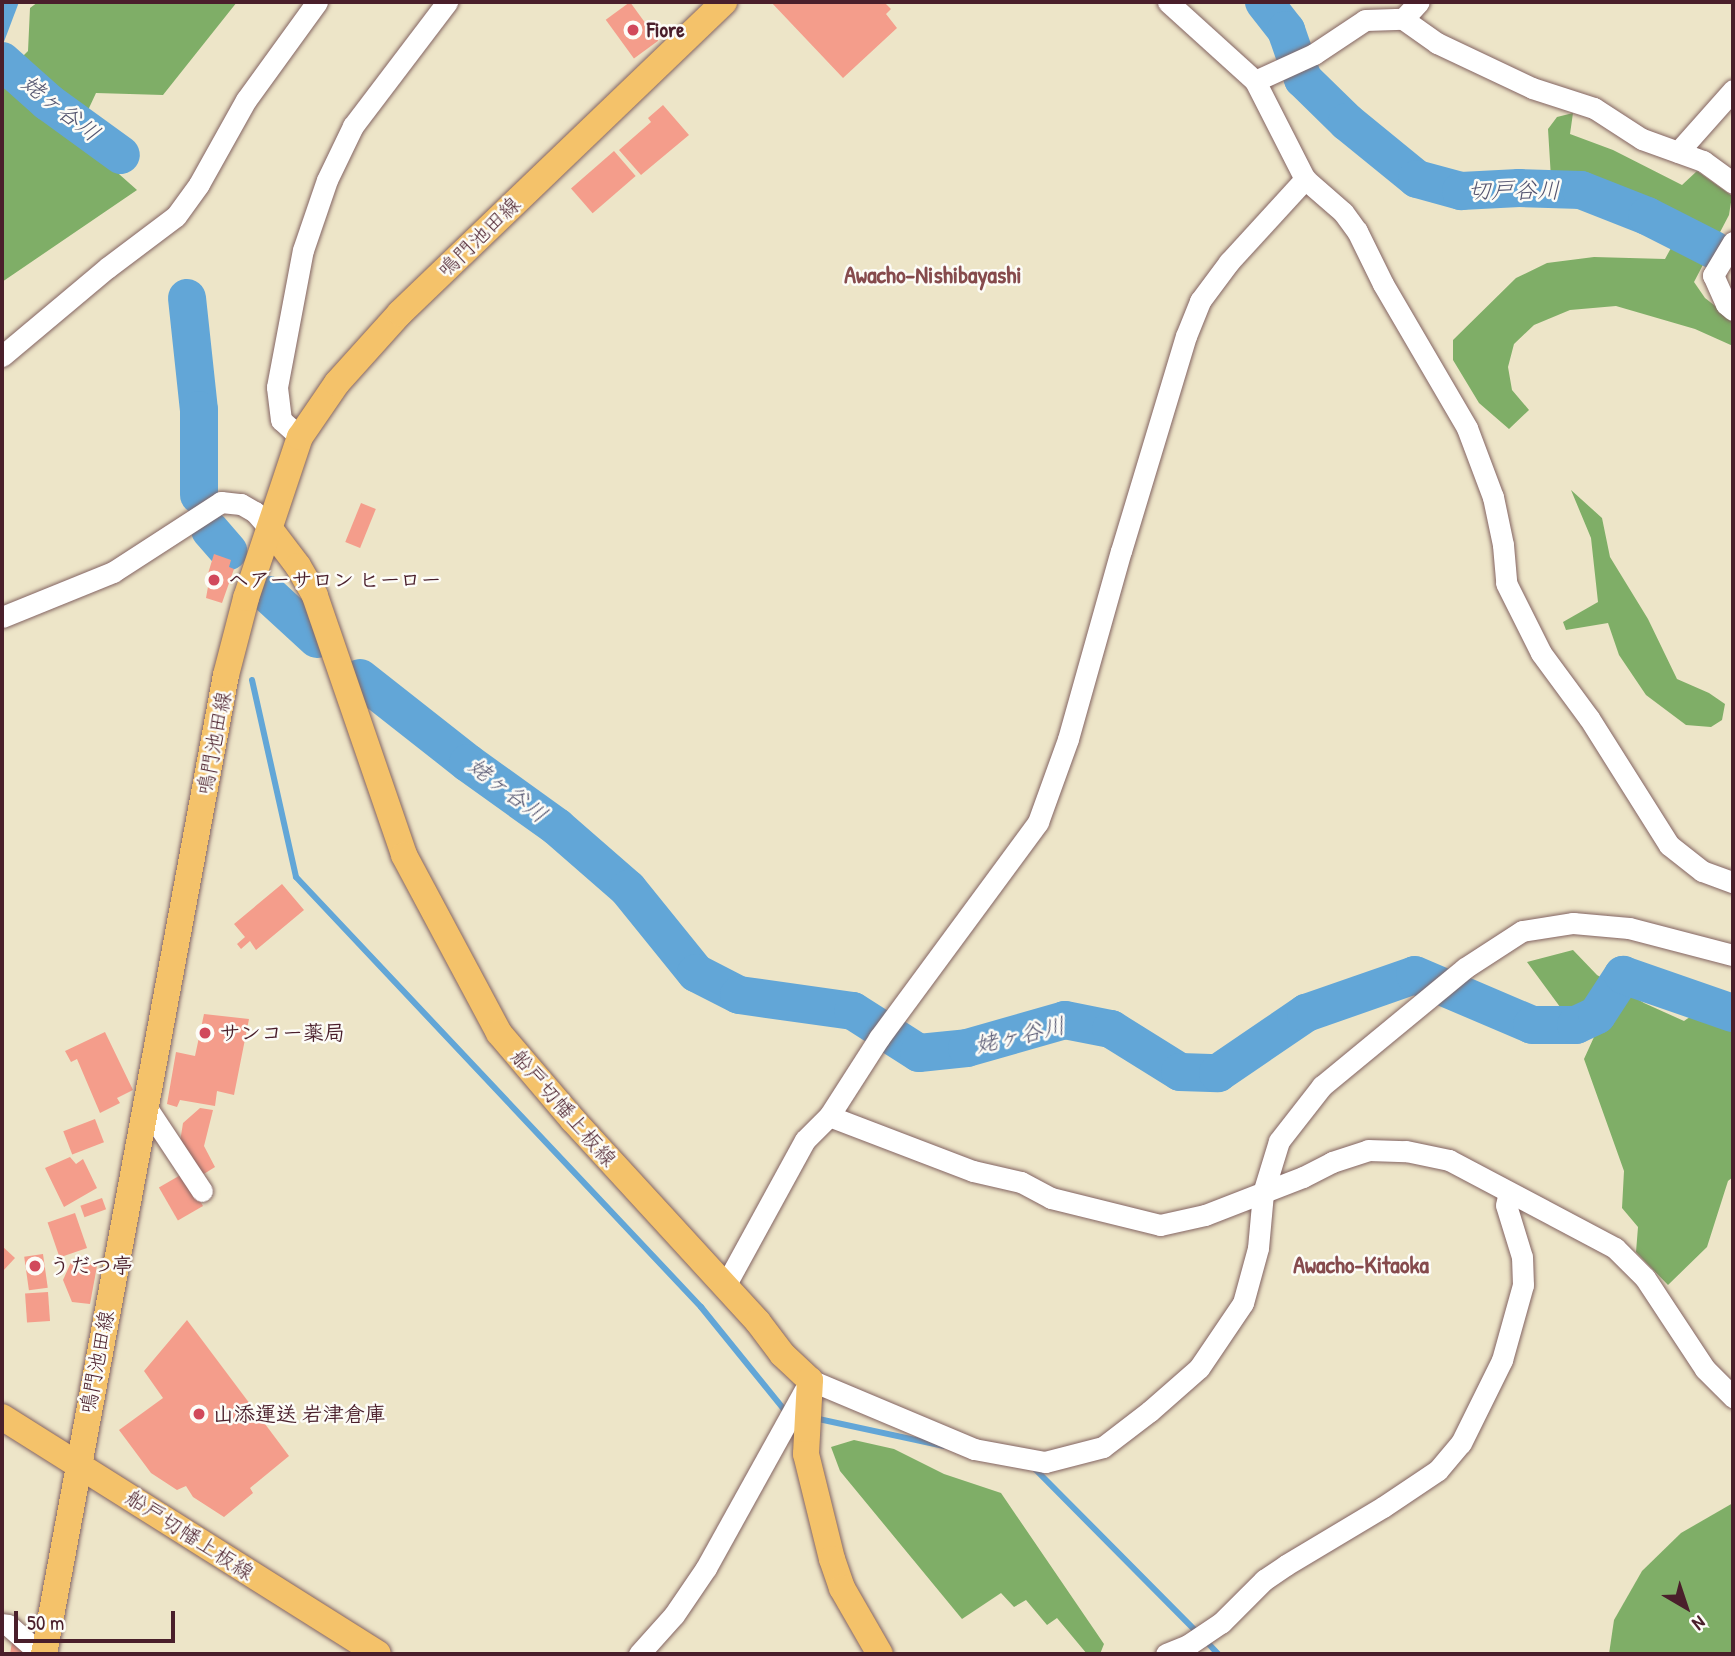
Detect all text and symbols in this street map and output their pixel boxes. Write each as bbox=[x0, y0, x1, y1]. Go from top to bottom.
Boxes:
place label: Fiore bbox=[647, 17, 684, 43]
marker: Fiore bbox=[625, 22, 641, 38]
water label: 姥ヶ谷川 bbox=[16, 69, 106, 147]
water label: 切戸谷川 bbox=[1468, 176, 1560, 204]
street label: 鳴門池田線 bbox=[432, 191, 526, 283]
district label: Awacho-Nishibayashi bbox=[844, 261, 1022, 289]
place label: ヘアーサロン ヒーロー bbox=[228, 567, 442, 593]
marker: ヘアーサロン ヒーロー bbox=[206, 572, 222, 588]
street label: 鳴門池田線 bbox=[192, 689, 236, 797]
water label: 姥ヶ谷川 bbox=[463, 751, 553, 829]
water label: 姥ヶ谷川 bbox=[972, 1011, 1068, 1059]
place label: サンコー薬局 bbox=[219, 1020, 345, 1046]
marker: サンコー薬局 bbox=[197, 1025, 213, 1041]
street label: 船戸切幡上板線 bbox=[506, 1044, 622, 1172]
district label: Awacho-Kitaoka bbox=[1293, 1251, 1429, 1279]
place label: うだつ亭 bbox=[49, 1253, 133, 1279]
marker: うだつ亭 bbox=[27, 1258, 43, 1274]
street label: 鳴門池田線 bbox=[75, 1308, 119, 1416]
place label: 山添運送 岩津倉庫 bbox=[213, 1401, 386, 1427]
marker: 山添運送 岩津倉庫 bbox=[191, 1406, 207, 1422]
street label: 船戸切幡上板線 bbox=[121, 1484, 259, 1586]
north arrow bbox=[1651, 1572, 1721, 1642]
scale bar bbox=[18, 1596, 178, 1640]
text: 50 m bbox=[27, 1608, 64, 1637]
text: N bbox=[1687, 1610, 1711, 1637]

